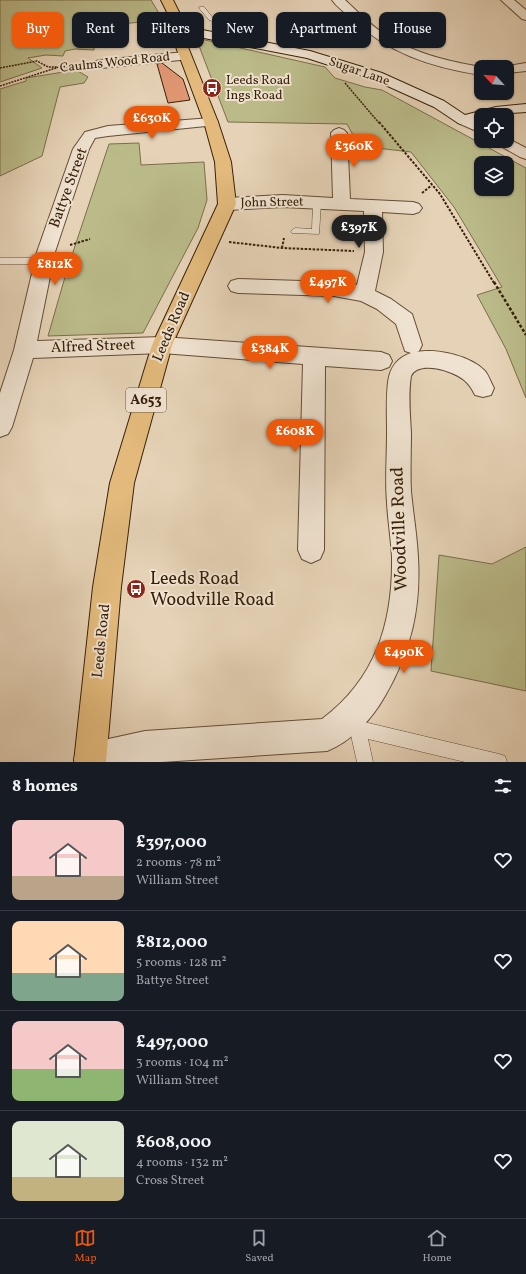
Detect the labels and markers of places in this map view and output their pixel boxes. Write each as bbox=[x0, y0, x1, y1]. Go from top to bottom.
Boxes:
place label: Leeds Road Ings Road bbox=[226, 72, 290, 105]
bus stop icon: Leeds Road Ings Road bbox=[201, 77, 223, 99]
pin: £630K bbox=[124, 106, 180, 140]
pin: £360K bbox=[326, 134, 382, 168]
pin: £397K bbox=[331, 215, 387, 249]
pin: £812K bbox=[27, 252, 83, 286]
pin: £497K bbox=[300, 270, 356, 304]
pin: £384K bbox=[242, 336, 298, 370]
pin: £608K bbox=[267, 419, 323, 453]
place label: Leeds Road Woodville Road bbox=[150, 567, 274, 613]
bus stop icon: Leeds Road Woodville Road bbox=[125, 578, 147, 600]
pin: £490K bbox=[376, 640, 432, 674]

